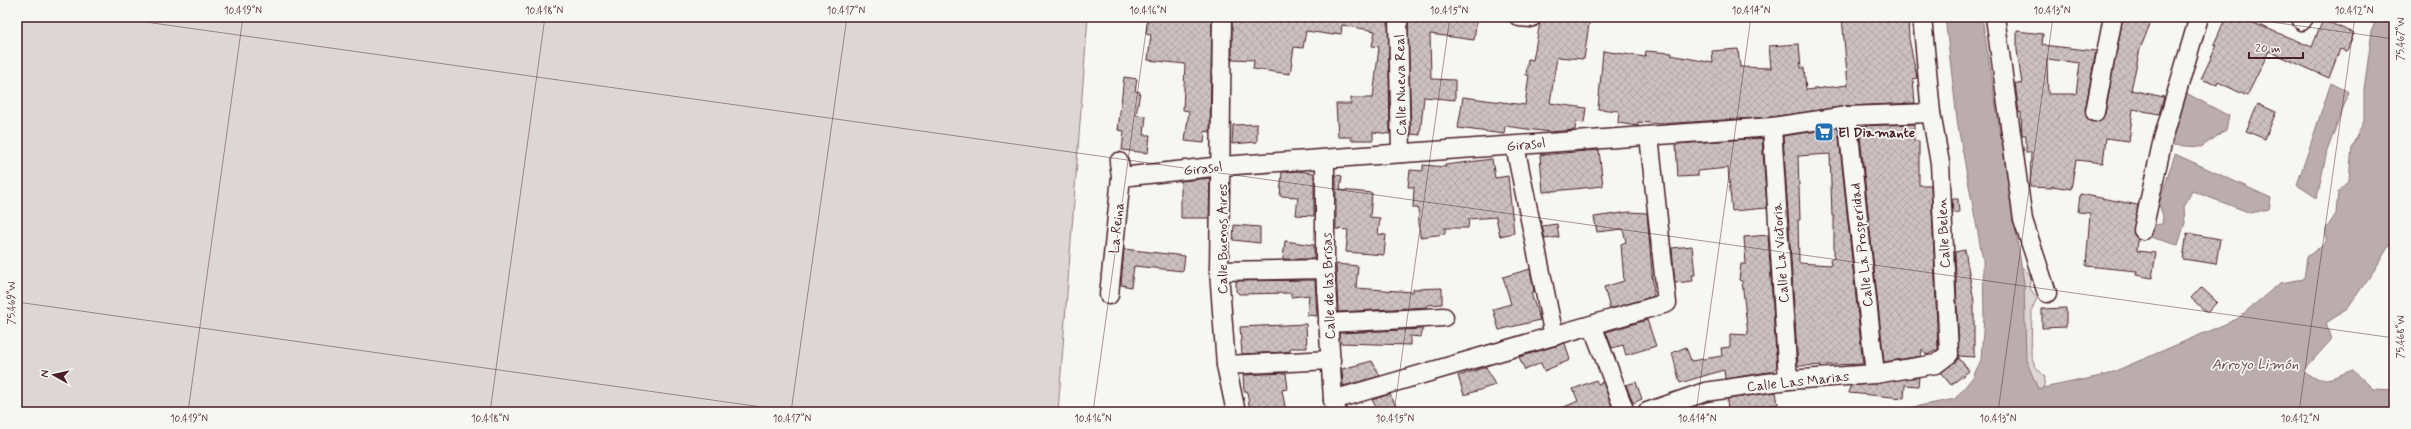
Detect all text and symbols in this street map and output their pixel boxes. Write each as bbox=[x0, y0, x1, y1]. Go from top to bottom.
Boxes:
text: 10.419°N bbox=[224, 4, 262, 18]
text: 10.418°N bbox=[525, 4, 563, 18]
text: 10.417°N bbox=[827, 4, 865, 18]
text: 10.416°N bbox=[1129, 4, 1167, 18]
text: 10.415°N bbox=[1430, 4, 1468, 18]
text: 10.414°N bbox=[1732, 4, 1771, 18]
text: 10.413°N bbox=[2034, 4, 2071, 18]
text: 10.412°N bbox=[2335, 4, 2374, 18]
text: 75.467°W bbox=[2394, 17, 2408, 61]
street label: Calle Nueva Real bbox=[1391, 34, 1411, 136]
scale bar bbox=[2249, 34, 2303, 60]
text: 20 m bbox=[2255, 41, 2281, 57]
supermarket icon: El Diamante bbox=[1813, 121, 1835, 143]
place label: El Diamante bbox=[1838, 124, 1915, 142]
street label: Girasol bbox=[1506, 134, 1546, 156]
street label: Girasol bbox=[1183, 158, 1223, 180]
street label: Calle La Prosperidad bbox=[1847, 182, 1877, 308]
street label: Calle Buenos Aires bbox=[1214, 184, 1232, 294]
street label: Calle Belen bbox=[1933, 197, 1955, 269]
street label: La Reina bbox=[1105, 202, 1129, 255]
street label: Calle La Victoria bbox=[1768, 202, 1793, 304]
street label: Calle de las Brisas bbox=[1318, 232, 1340, 340]
text: 75.469°W bbox=[5, 282, 19, 324]
text: 75.468°W bbox=[2394, 316, 2408, 358]
north arrow bbox=[34, 355, 74, 395]
water label: Arroyo Limón bbox=[2211, 355, 2299, 375]
street label: Calle Las Marias bbox=[1746, 368, 1850, 396]
text: N bbox=[38, 369, 53, 378]
text: 10.419°N bbox=[170, 412, 208, 426]
text: 10.418°N bbox=[471, 412, 509, 426]
text: 10.417°N bbox=[773, 412, 811, 426]
text: 10.416°N bbox=[1074, 412, 1112, 426]
text: 10.415°N bbox=[1376, 412, 1414, 426]
text: 10.414°N bbox=[1678, 412, 1717, 426]
text: 10.413°N bbox=[1980, 412, 2017, 426]
text: 10.412°N bbox=[2281, 412, 2320, 426]

